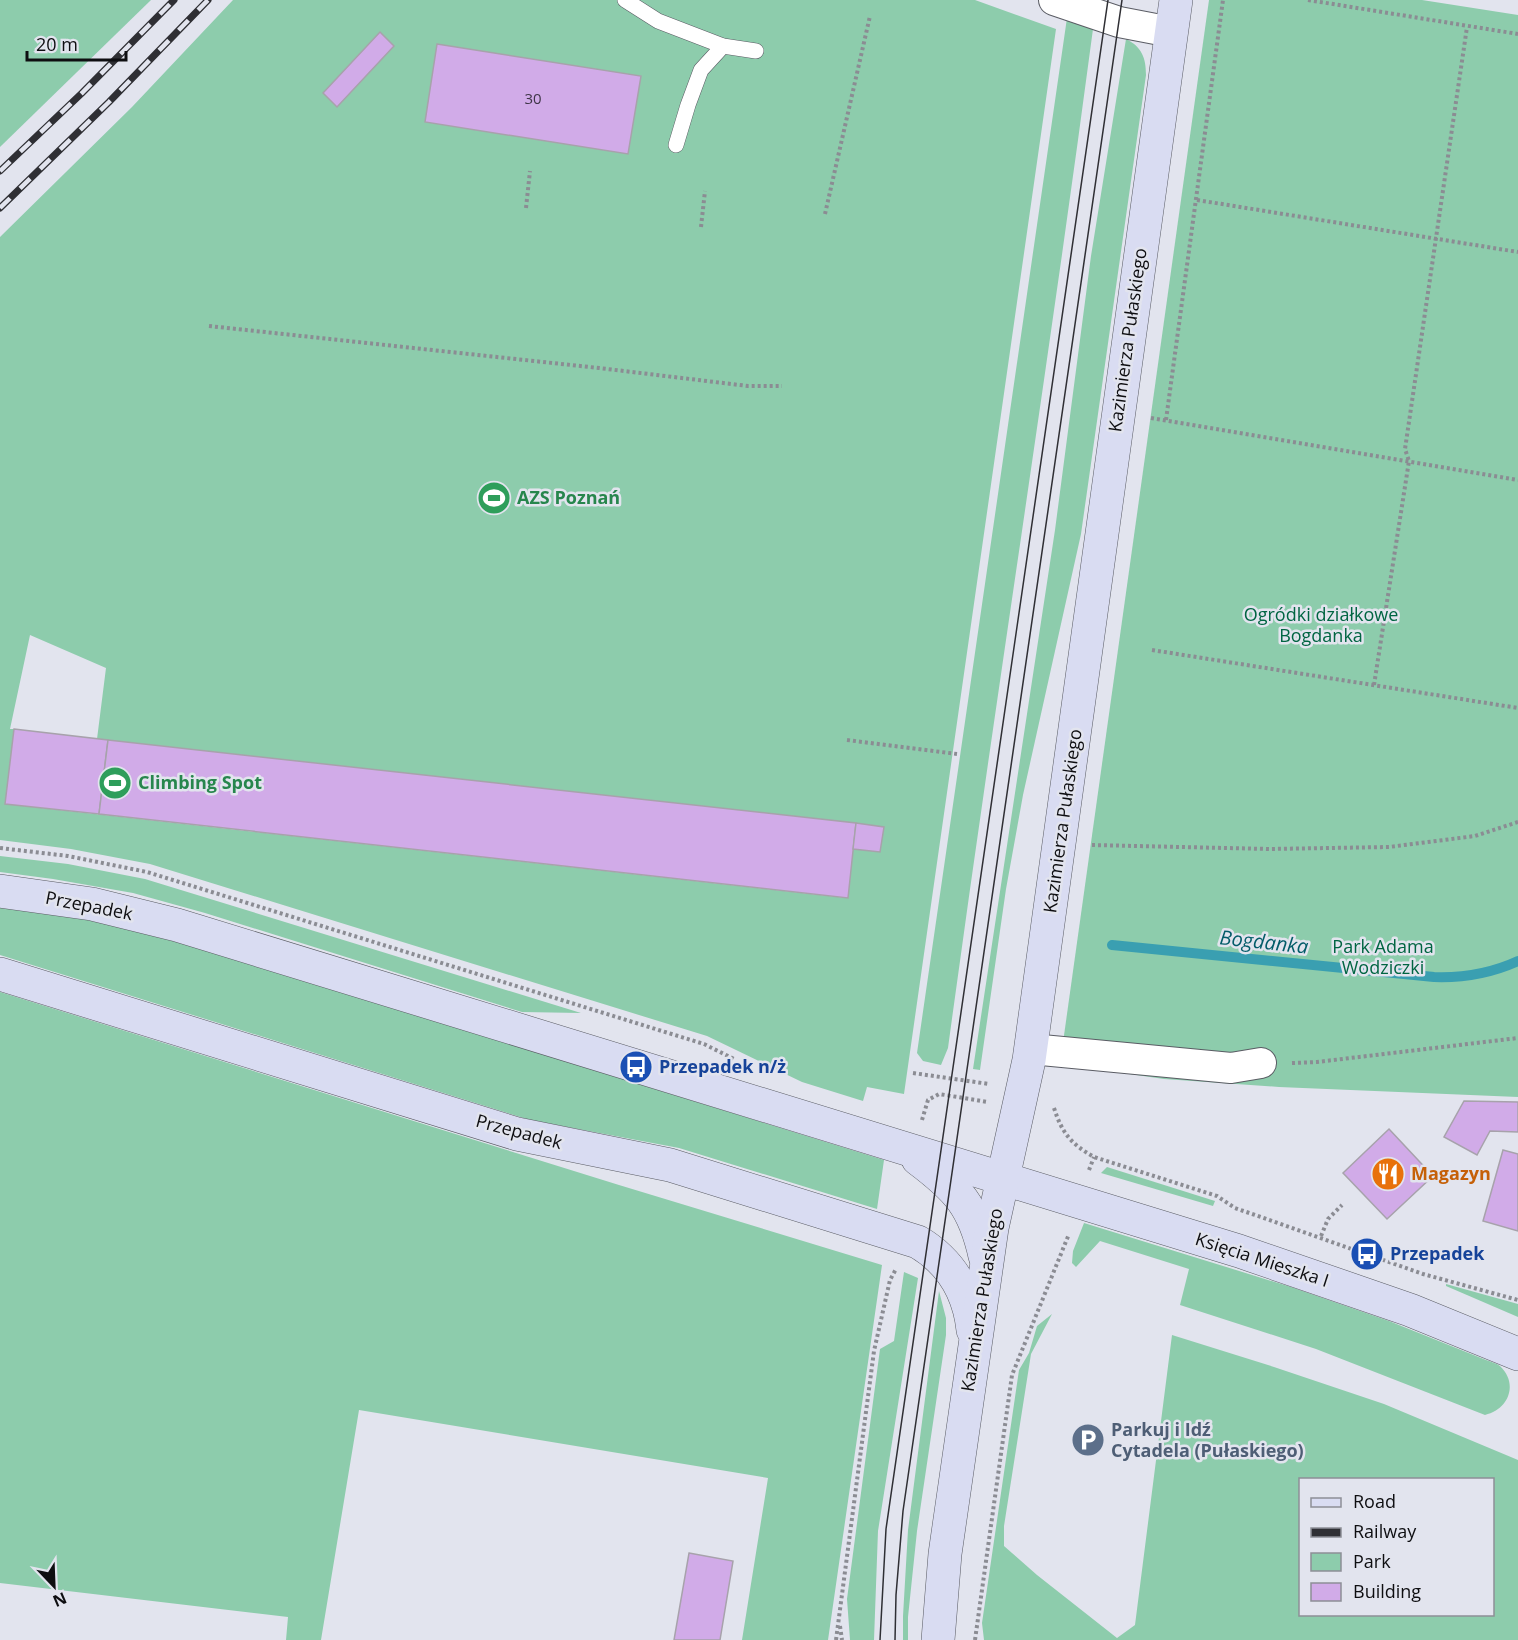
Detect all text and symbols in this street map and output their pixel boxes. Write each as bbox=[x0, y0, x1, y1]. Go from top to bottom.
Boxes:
scale bar bbox=[27, 24, 126, 62]
text: 20 m bbox=[36, 32, 78, 56]
house number: 30 bbox=[524, 88, 542, 108]
street label: Kazimierza Pułaskiego bbox=[1102, 246, 1152, 433]
sports icon: AZS Poznań bbox=[476, 480, 512, 516]
place label: AZS Poznań bbox=[517, 485, 620, 509]
park label: Ogródki działkowe Bogdanka bbox=[1244, 602, 1398, 647]
street label: Kazimierza Pułaskiego bbox=[1037, 727, 1087, 914]
sports icon: Climbing Spot bbox=[97, 765, 133, 801]
place label: Climbing Spot bbox=[138, 770, 262, 794]
street label: Przepadek bbox=[44, 885, 135, 925]
water label: Bogdanka bbox=[1218, 923, 1310, 960]
park label: Park Adama Wodziczki bbox=[1332, 934, 1434, 979]
bus stop icon: Przepadek n/ż bbox=[618, 1049, 654, 1085]
place label: Przepadek n/ż bbox=[659, 1054, 786, 1078]
street label: Przepadek bbox=[473, 1108, 566, 1154]
restaurant icon: Magazyn bbox=[1370, 1156, 1406, 1192]
place label: Magazyn bbox=[1411, 1161, 1491, 1185]
street label: Kazimierza Pułaskiego bbox=[955, 1206, 1007, 1393]
street label: Księcia Mieszka I bbox=[1192, 1226, 1332, 1292]
bus stop icon: Przepadek bbox=[1349, 1236, 1385, 1272]
place label: Przepadek bbox=[1390, 1241, 1485, 1265]
place label: Parkuj i Idź Cytadela (Pułaskiego) bbox=[1111, 1417, 1304, 1462]
parking icon: Parkuj i Idź Cytadela (Pułaskiego) bbox=[1070, 1422, 1106, 1458]
legend bbox=[1299, 1478, 1494, 1616]
text: Road bbox=[1353, 1489, 1396, 1513]
text: Railway bbox=[1353, 1519, 1417, 1543]
text: Park bbox=[1353, 1549, 1391, 1573]
north arrow bbox=[24, 1556, 84, 1616]
text: Building bbox=[1353, 1579, 1421, 1603]
text: N bbox=[50, 1587, 70, 1612]

